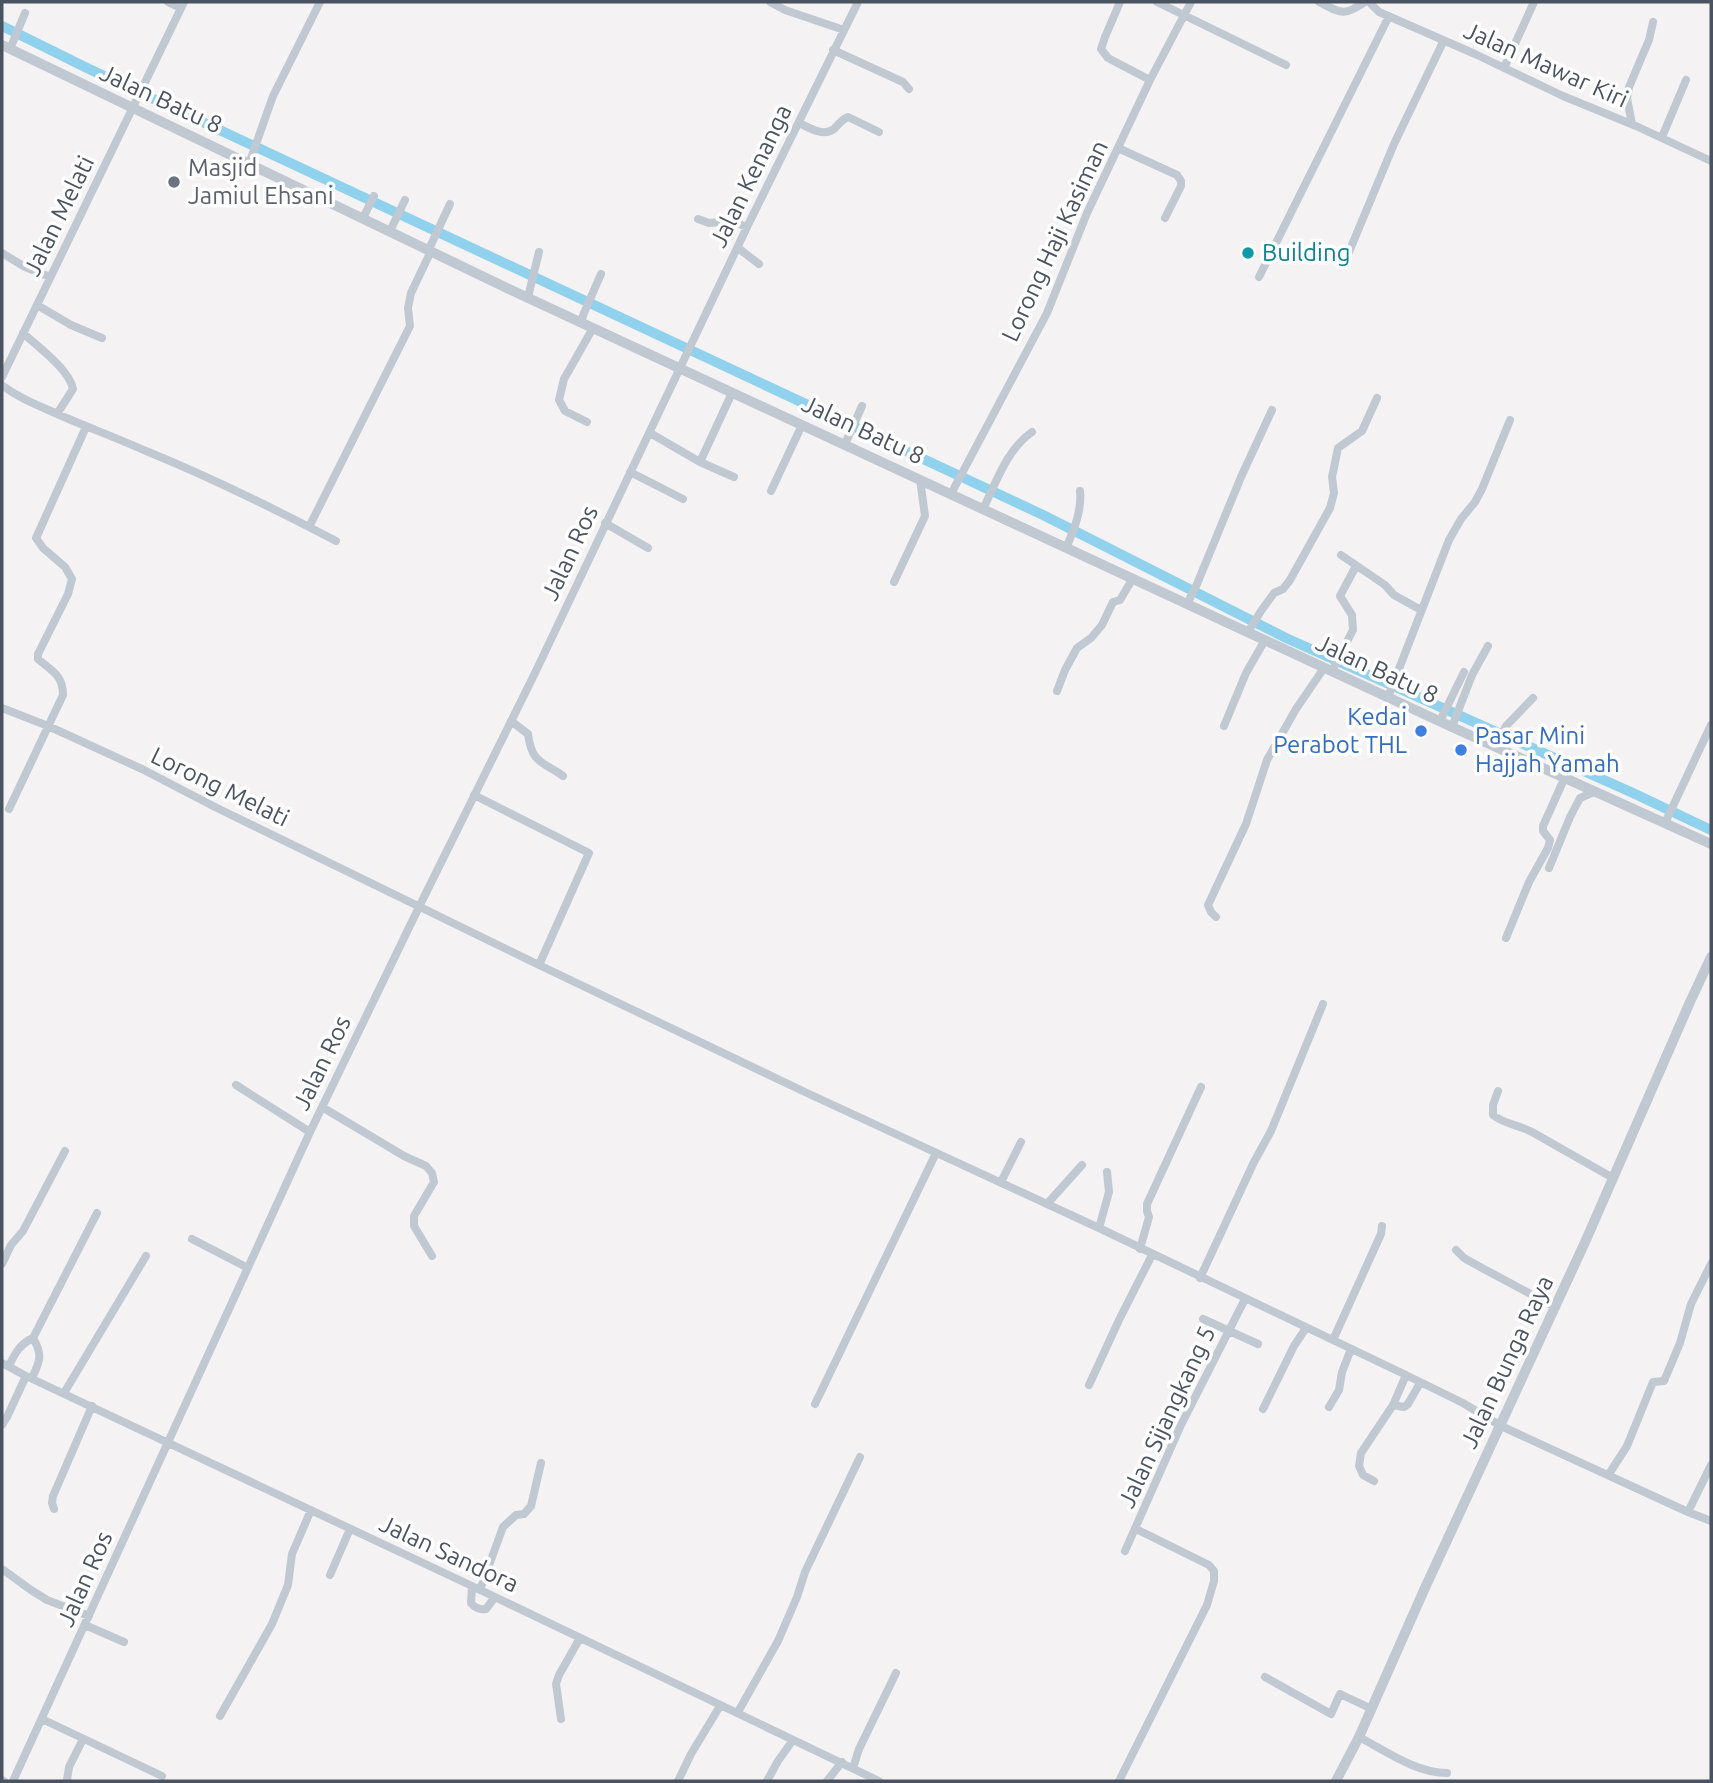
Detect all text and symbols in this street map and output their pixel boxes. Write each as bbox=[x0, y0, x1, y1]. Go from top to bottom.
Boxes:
street label: Jalan Mawar Kiri bbox=[1460, 16, 1632, 113]
street label: Jalan Batu 8 bbox=[96, 58, 227, 139]
street label: Jalan Kenanga bbox=[704, 100, 797, 252]
street label: Lorong Haji Kasiman bbox=[996, 136, 1113, 346]
street label: Jalan Melati bbox=[18, 151, 99, 280]
place label: Masjid Jamiul Ehsani bbox=[188, 154, 334, 209]
marker: Masjid Jamiul Ehsani bbox=[166, 174, 182, 190]
place label: Building bbox=[1262, 239, 1350, 266]
marker: Building bbox=[1240, 245, 1256, 261]
street label: Jalan Batu 8 bbox=[798, 389, 929, 470]
street label: Jalan Ros bbox=[536, 501, 603, 604]
street label: Jalan Batu 8 bbox=[1312, 628, 1443, 709]
place label: Kedai Perabot THL bbox=[1273, 703, 1407, 758]
place label: Pasar Mini Hajjah Yamah bbox=[1475, 722, 1620, 777]
marker: Kedai Perabot THL bbox=[1413, 723, 1429, 739]
street label: Lorong Melati bbox=[147, 741, 294, 832]
marker: Pasar Mini Hajjah Yamah bbox=[1453, 742, 1469, 758]
street label: Jalan Ros bbox=[287, 1011, 356, 1114]
street label: Jalan Bunga Raya bbox=[1455, 1271, 1558, 1452]
street label: Jalan Sijangkang 5 bbox=[1113, 1322, 1220, 1512]
street label: Jalan Sandora bbox=[375, 1510, 523, 1598]
street label: Jalan Ros bbox=[52, 1527, 117, 1631]

